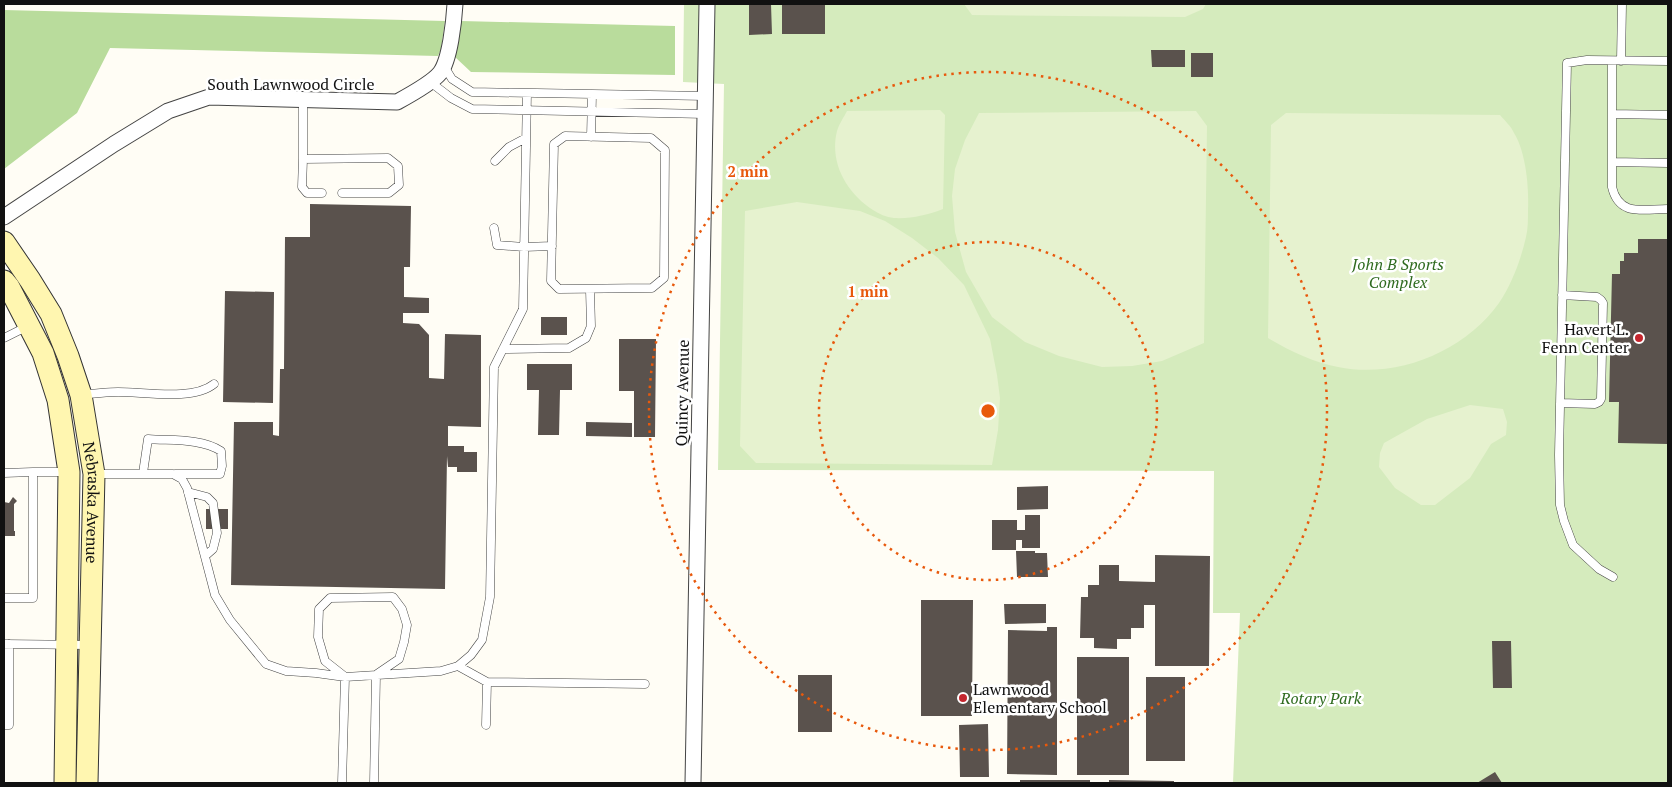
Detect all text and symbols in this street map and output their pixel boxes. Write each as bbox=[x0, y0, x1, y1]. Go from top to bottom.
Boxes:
street label: South Lawnwood Circle bbox=[207, 73, 375, 95]
text: 2 min bbox=[727, 161, 769, 181]
park label: John B Sports Complex bbox=[1351, 253, 1444, 293]
text: 1 min bbox=[847, 281, 889, 301]
place label: Havert L. Fenn Center bbox=[1542, 318, 1630, 358]
marker: Havert L. Fenn Center bbox=[1633, 332, 1645, 344]
street label: Quincy Avenue bbox=[670, 339, 694, 447]
centre of rings bbox=[979, 402, 997, 420]
street label: Nebraska Avenue bbox=[78, 440, 105, 564]
place label: Lawnwood Elementary School bbox=[973, 678, 1107, 718]
park label: Rotary Park bbox=[1280, 687, 1362, 709]
marker: Lawnwood Elementary School bbox=[957, 692, 969, 704]

